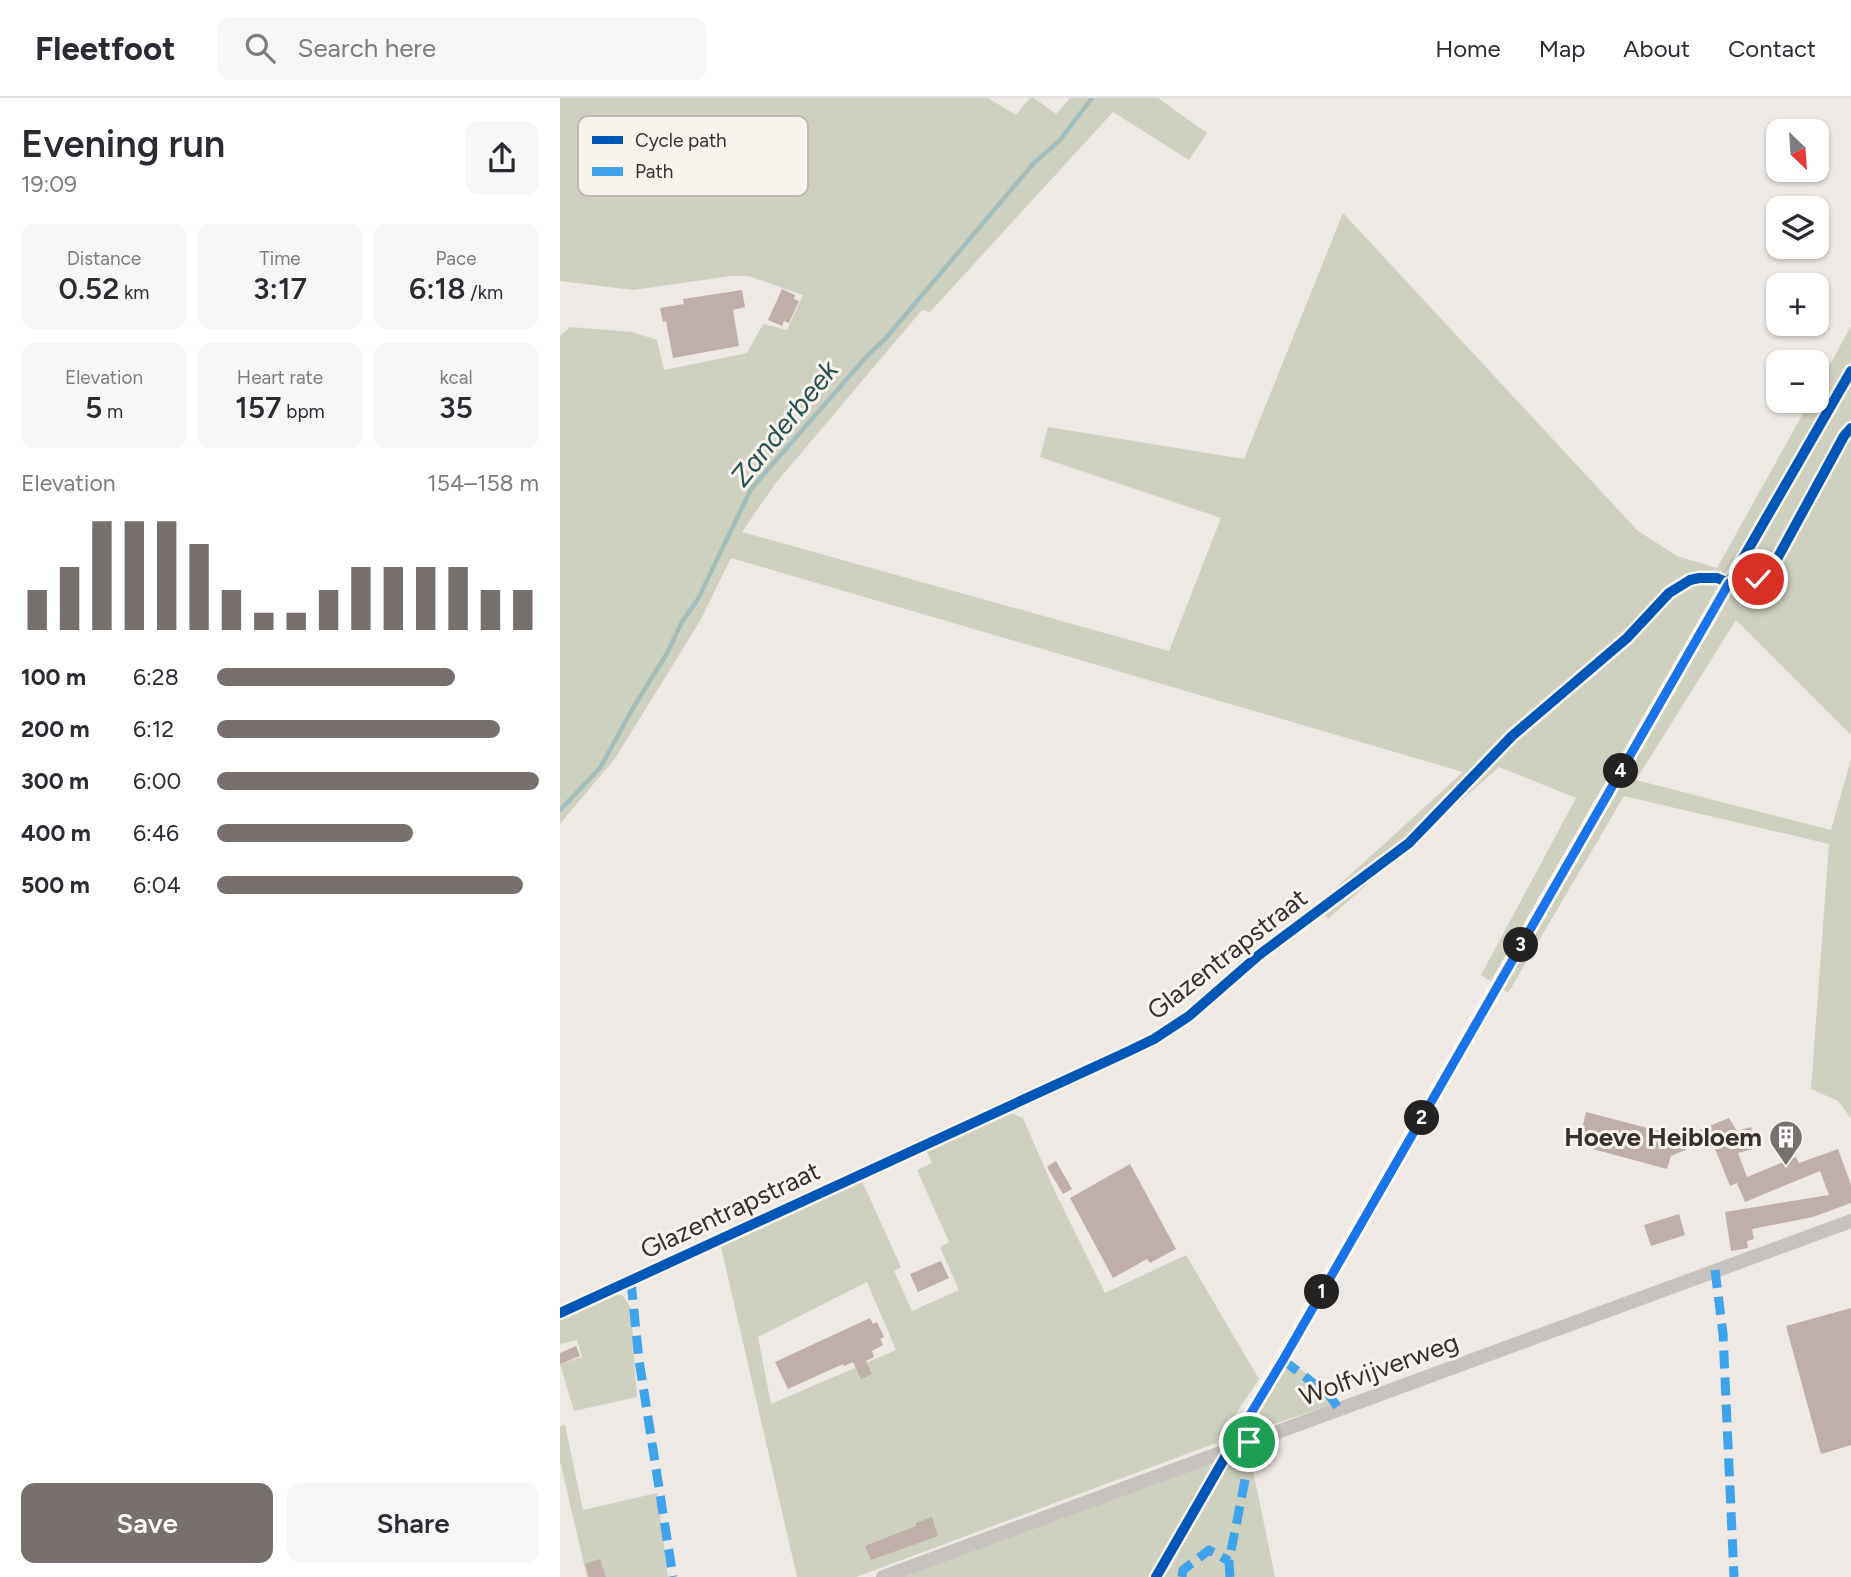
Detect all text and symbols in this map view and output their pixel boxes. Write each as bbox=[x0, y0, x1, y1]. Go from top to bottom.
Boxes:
search box bbox=[217, 17, 707, 80]
text: Fleetfoot bbox=[35, 29, 175, 68]
icon: search bbox=[241, 29, 279, 67]
text: Search here bbox=[297, 32, 436, 64]
text: Home bbox=[1435, 34, 1501, 63]
text: Map bbox=[1539, 34, 1585, 63]
text: About bbox=[1623, 34, 1690, 63]
text: Contact bbox=[1728, 34, 1816, 63]
legend bbox=[578, 116, 808, 196]
north arrow bbox=[1766, 119, 1829, 182]
map controls bbox=[1766, 119, 1829, 413]
text: Evening run bbox=[21, 121, 225, 167]
button: share bbox=[465, 121, 539, 195]
text: Cycle path bbox=[635, 129, 727, 152]
text: Path bbox=[635, 160, 673, 183]
text: 19:09 bbox=[21, 170, 77, 198]
button: layers bbox=[1766, 196, 1829, 259]
text: Distance bbox=[67, 247, 141, 270]
text: Time bbox=[259, 247, 301, 270]
text: Pace bbox=[435, 247, 477, 270]
text: 0.52 bbox=[59, 270, 119, 307]
text: 3:17 bbox=[253, 270, 307, 307]
text: 6:18 bbox=[409, 270, 466, 307]
button: + bbox=[1766, 273, 1829, 336]
text: km bbox=[119, 281, 149, 304]
text: /km bbox=[466, 281, 503, 304]
button: − bbox=[1766, 350, 1829, 413]
water label: Zanderbeek bbox=[723, 352, 846, 493]
text: Elevation bbox=[65, 366, 143, 389]
text: Heart rate bbox=[237, 366, 323, 389]
text: kcal bbox=[439, 366, 473, 389]
text: 5 bbox=[85, 389, 102, 426]
text: 157 bbox=[235, 389, 282, 426]
text: 35 bbox=[439, 389, 473, 426]
text: m bbox=[102, 400, 123, 423]
text: bpm bbox=[282, 400, 325, 423]
text: Elevation bbox=[21, 469, 116, 497]
text: 154–158 m bbox=[427, 469, 539, 497]
pin bbox=[1728, 549, 1788, 609]
icon: check bbox=[1739, 560, 1777, 598]
text: 100 m bbox=[21, 663, 86, 691]
text: 6:28 bbox=[133, 663, 179, 691]
text: 200 m bbox=[21, 715, 90, 743]
text: 6:12 bbox=[133, 715, 174, 743]
pin: 4 bbox=[1604, 754, 1638, 788]
text: 4 bbox=[1614, 759, 1627, 782]
text: 300 m bbox=[21, 767, 89, 795]
text: 6:00 bbox=[133, 767, 181, 795]
text: 400 m bbox=[21, 819, 91, 847]
text: 6:46 bbox=[133, 819, 179, 847]
text: 500 m bbox=[21, 871, 90, 899]
text: 6:04 bbox=[133, 871, 181, 899]
street label: Glazentrapstraat bbox=[1140, 881, 1314, 1026]
pin: 3 bbox=[1504, 928, 1538, 962]
text: 3 bbox=[1515, 933, 1526, 956]
pin: 2 bbox=[1404, 1100, 1440, 1136]
text: 2 bbox=[1416, 1106, 1427, 1129]
building icon: Hoeve Heibloem bbox=[1767, 1118, 1805, 1167]
place label: Hoeve Heibloem bbox=[1564, 1121, 1762, 1153]
street label: Glazentrapstraat bbox=[635, 1154, 825, 1266]
pin: 1 bbox=[1304, 1274, 1340, 1310]
text: 1 bbox=[1317, 1280, 1326, 1303]
street label: Wolfvijverweg bbox=[1295, 1325, 1463, 1413]
pin bbox=[1219, 1412, 1279, 1472]
icon: arrive bbox=[1230, 1423, 1268, 1461]
button: Save bbox=[21, 1483, 273, 1563]
button: Share bbox=[287, 1483, 539, 1563]

